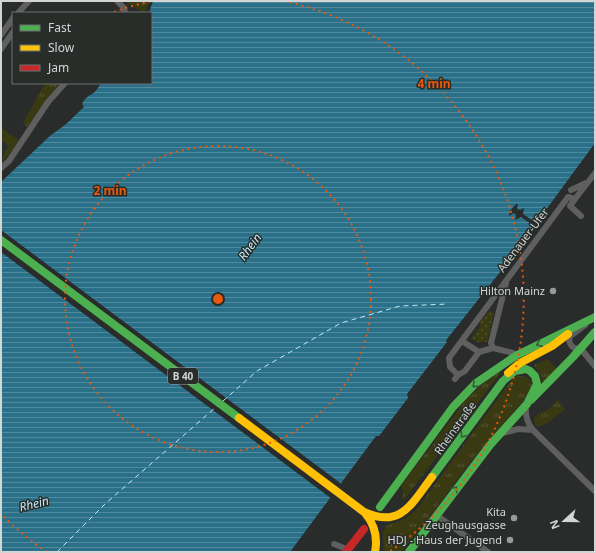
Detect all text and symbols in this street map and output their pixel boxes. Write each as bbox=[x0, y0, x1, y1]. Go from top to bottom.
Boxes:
legend bbox=[12, 12, 152, 84]
text: Fast bbox=[48, 19, 72, 36]
text: Slow bbox=[48, 39, 75, 56]
text: Jam bbox=[47, 59, 69, 76]
text: 4 min bbox=[417, 75, 451, 92]
text: 2 min bbox=[93, 182, 127, 199]
street label: Adenauer-Ufer bbox=[494, 204, 552, 275]
water label: Rhein bbox=[234, 230, 265, 264]
place label: Hilton Mainz bbox=[480, 283, 545, 298]
marker: Hilton Mainz bbox=[548, 286, 558, 296]
centre of rings bbox=[211, 292, 225, 306]
one-way arrow bbox=[536, 339, 543, 347]
road number: B 40 bbox=[168, 368, 198, 384]
one-way arrow bbox=[472, 380, 480, 387]
street label: Rheinstraße bbox=[430, 398, 479, 457]
one-way arrow bbox=[461, 431, 468, 438]
one-way arrow bbox=[450, 487, 457, 494]
water label: Rhein bbox=[17, 492, 50, 515]
north arrow bbox=[544, 501, 584, 541]
place label: Kita Zeughausgasse bbox=[425, 504, 506, 532]
marker: Kita Zeughausgasse bbox=[509, 513, 519, 523]
text: N bbox=[546, 518, 563, 532]
place label: HDJ - Haus der Jugend bbox=[388, 532, 502, 547]
marker: HDJ - Haus der Jugend bbox=[505, 535, 515, 545]

